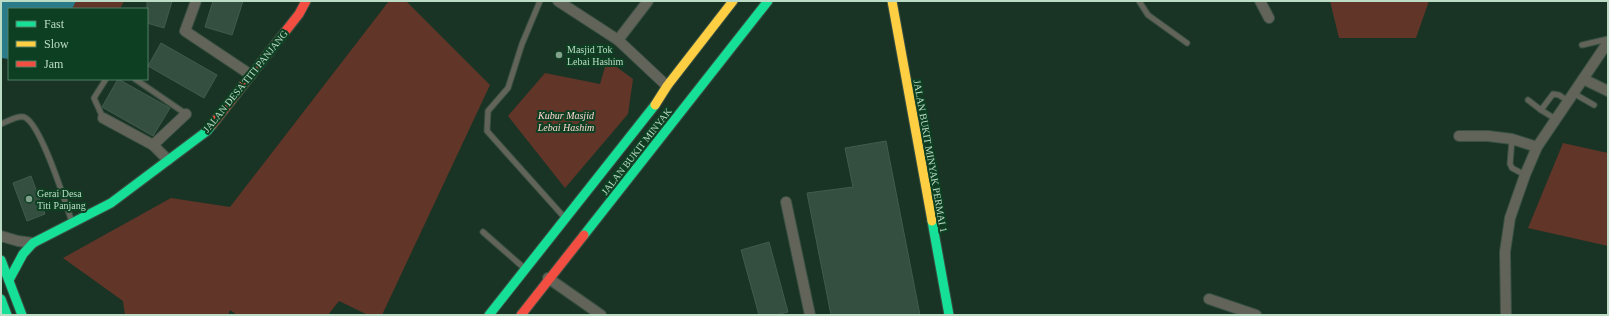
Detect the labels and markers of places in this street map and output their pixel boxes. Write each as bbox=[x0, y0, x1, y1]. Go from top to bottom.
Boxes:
place label: Masjid Tok Lebai Hashim bbox=[567, 44, 624, 67]
marker: Masjid Tok Lebai Hashim bbox=[554, 50, 564, 60]
place label: Gerai Desa Titi Panjang bbox=[37, 188, 86, 211]
marker: Gerai Desa Titi Panjang bbox=[24, 194, 34, 204]

